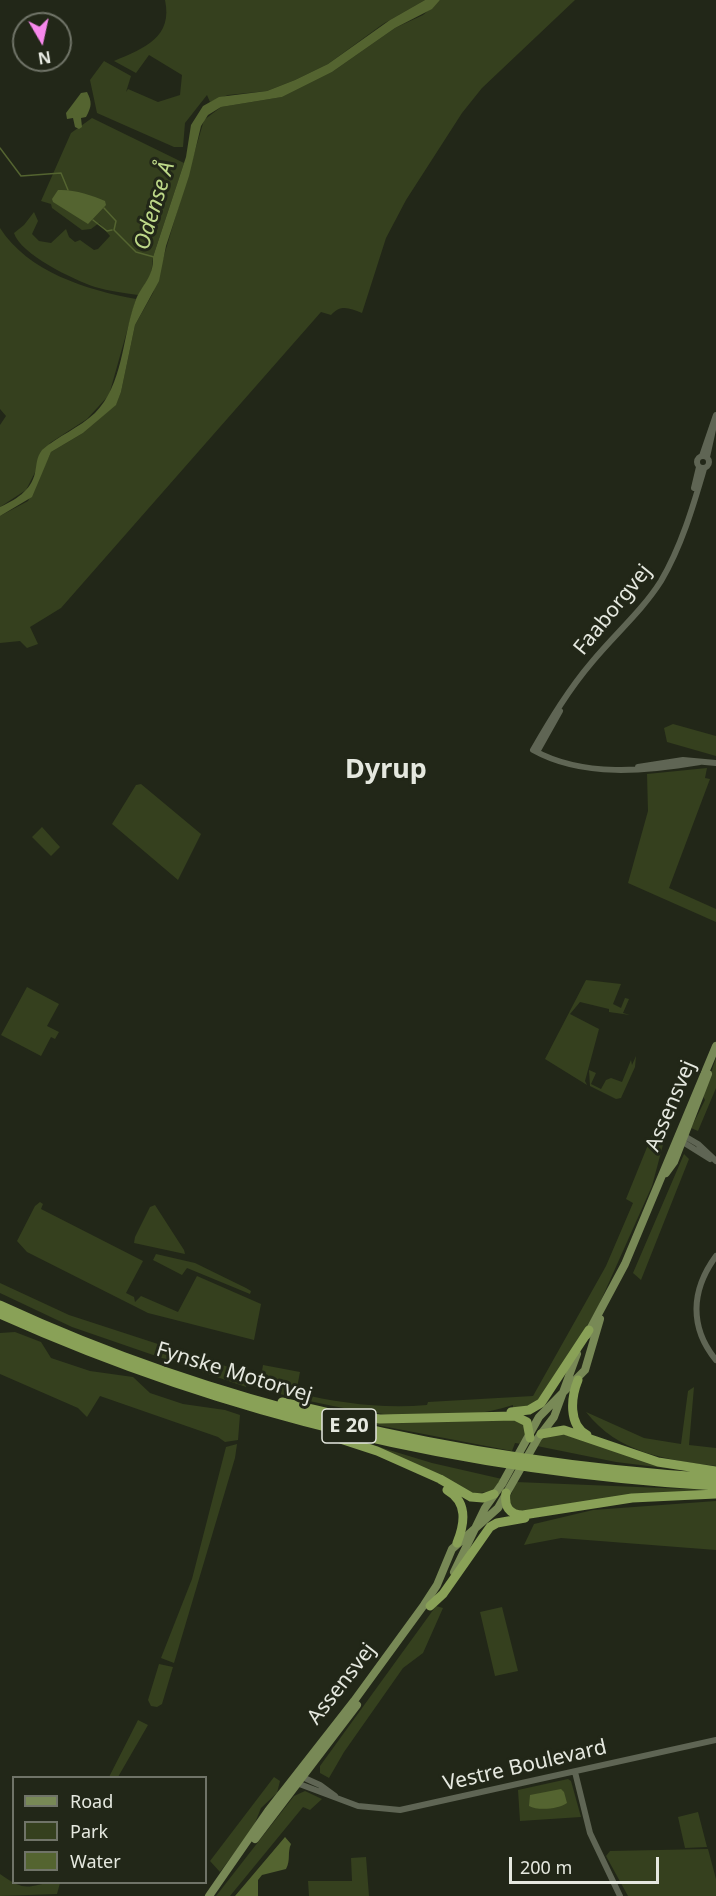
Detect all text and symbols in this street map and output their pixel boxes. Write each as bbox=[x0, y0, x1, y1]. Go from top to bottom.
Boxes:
north arrow bbox=[12, 12, 72, 72]
text: N bbox=[36, 46, 53, 70]
water label: Odense Å bbox=[129, 159, 181, 253]
street label: Faaborgvej bbox=[569, 560, 657, 660]
district label: Dyrup bbox=[345, 754, 427, 786]
street label: Assensvej bbox=[641, 1057, 701, 1155]
street label: Fynske Motorvej bbox=[153, 1337, 315, 1409]
road number: E 20 bbox=[322, 1409, 376, 1443]
street label: Assensvej bbox=[302, 1638, 382, 1730]
street label: Vestre Boulevard bbox=[441, 1735, 609, 1797]
legend bbox=[12, 1776, 207, 1884]
text: Road bbox=[70, 1789, 113, 1813]
text: Park bbox=[70, 1819, 108, 1843]
scale bar bbox=[512, 1845, 662, 1883]
text: Water bbox=[70, 1849, 121, 1873]
text: 200 m bbox=[520, 1855, 572, 1879]

